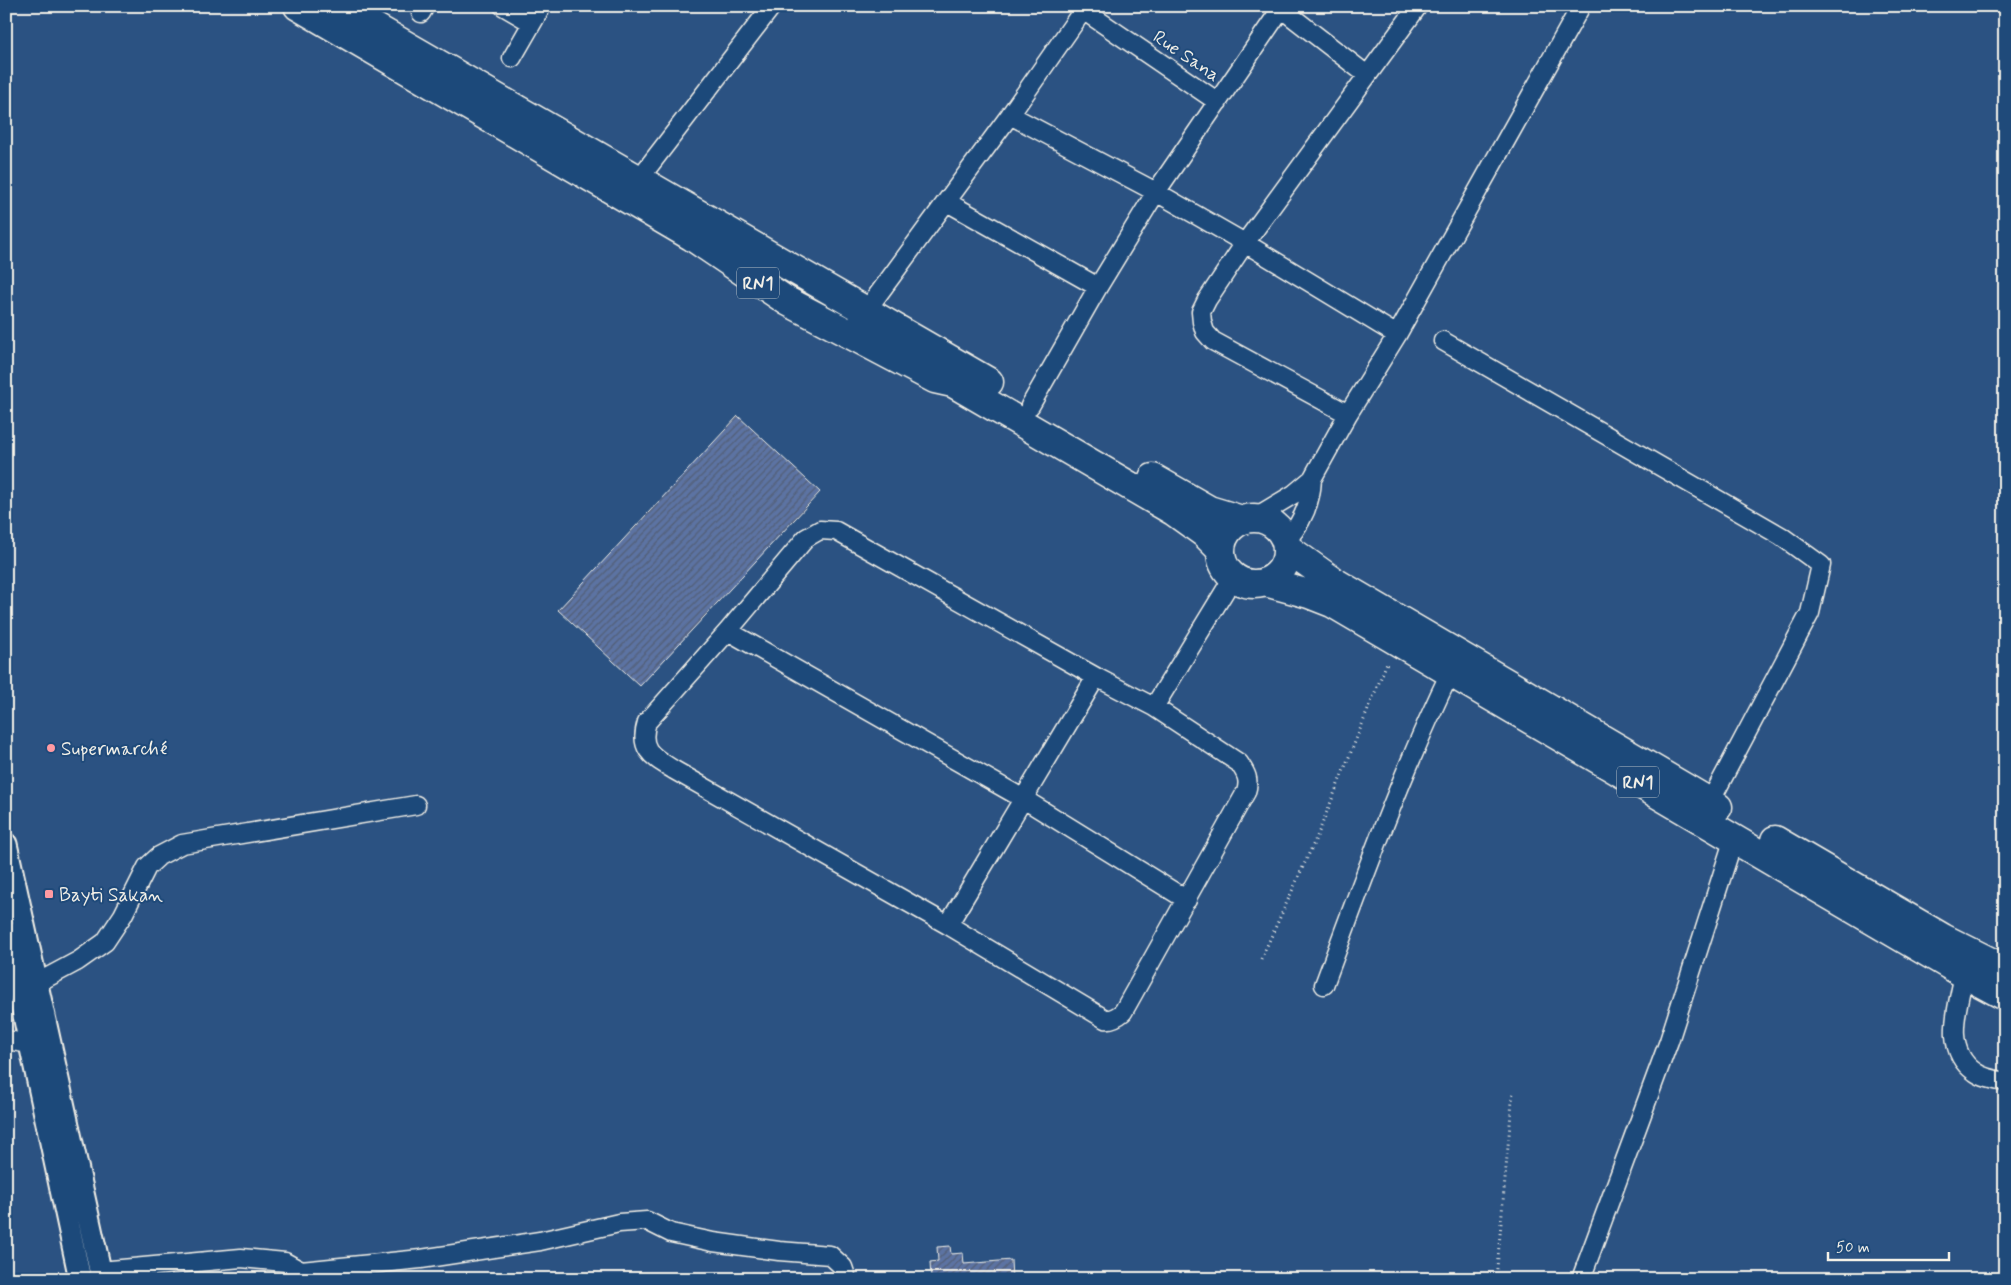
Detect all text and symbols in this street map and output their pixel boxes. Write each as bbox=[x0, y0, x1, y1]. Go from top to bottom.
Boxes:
street label: Rue Sana bbox=[1148, 25, 1224, 88]
road number: RN1 bbox=[737, 268, 779, 298]
place label: Supermarché bbox=[61, 737, 167, 762]
marker: Supermarché bbox=[45, 742, 57, 754]
road number: RN1 bbox=[1617, 766, 1659, 798]
place label: Bayti Sakan bbox=[59, 883, 163, 908]
marker: Bayti Sakan bbox=[43, 888, 55, 900]
scale bar bbox=[1828, 1230, 1950, 1262]
text: 50 m bbox=[1836, 1238, 1870, 1258]

